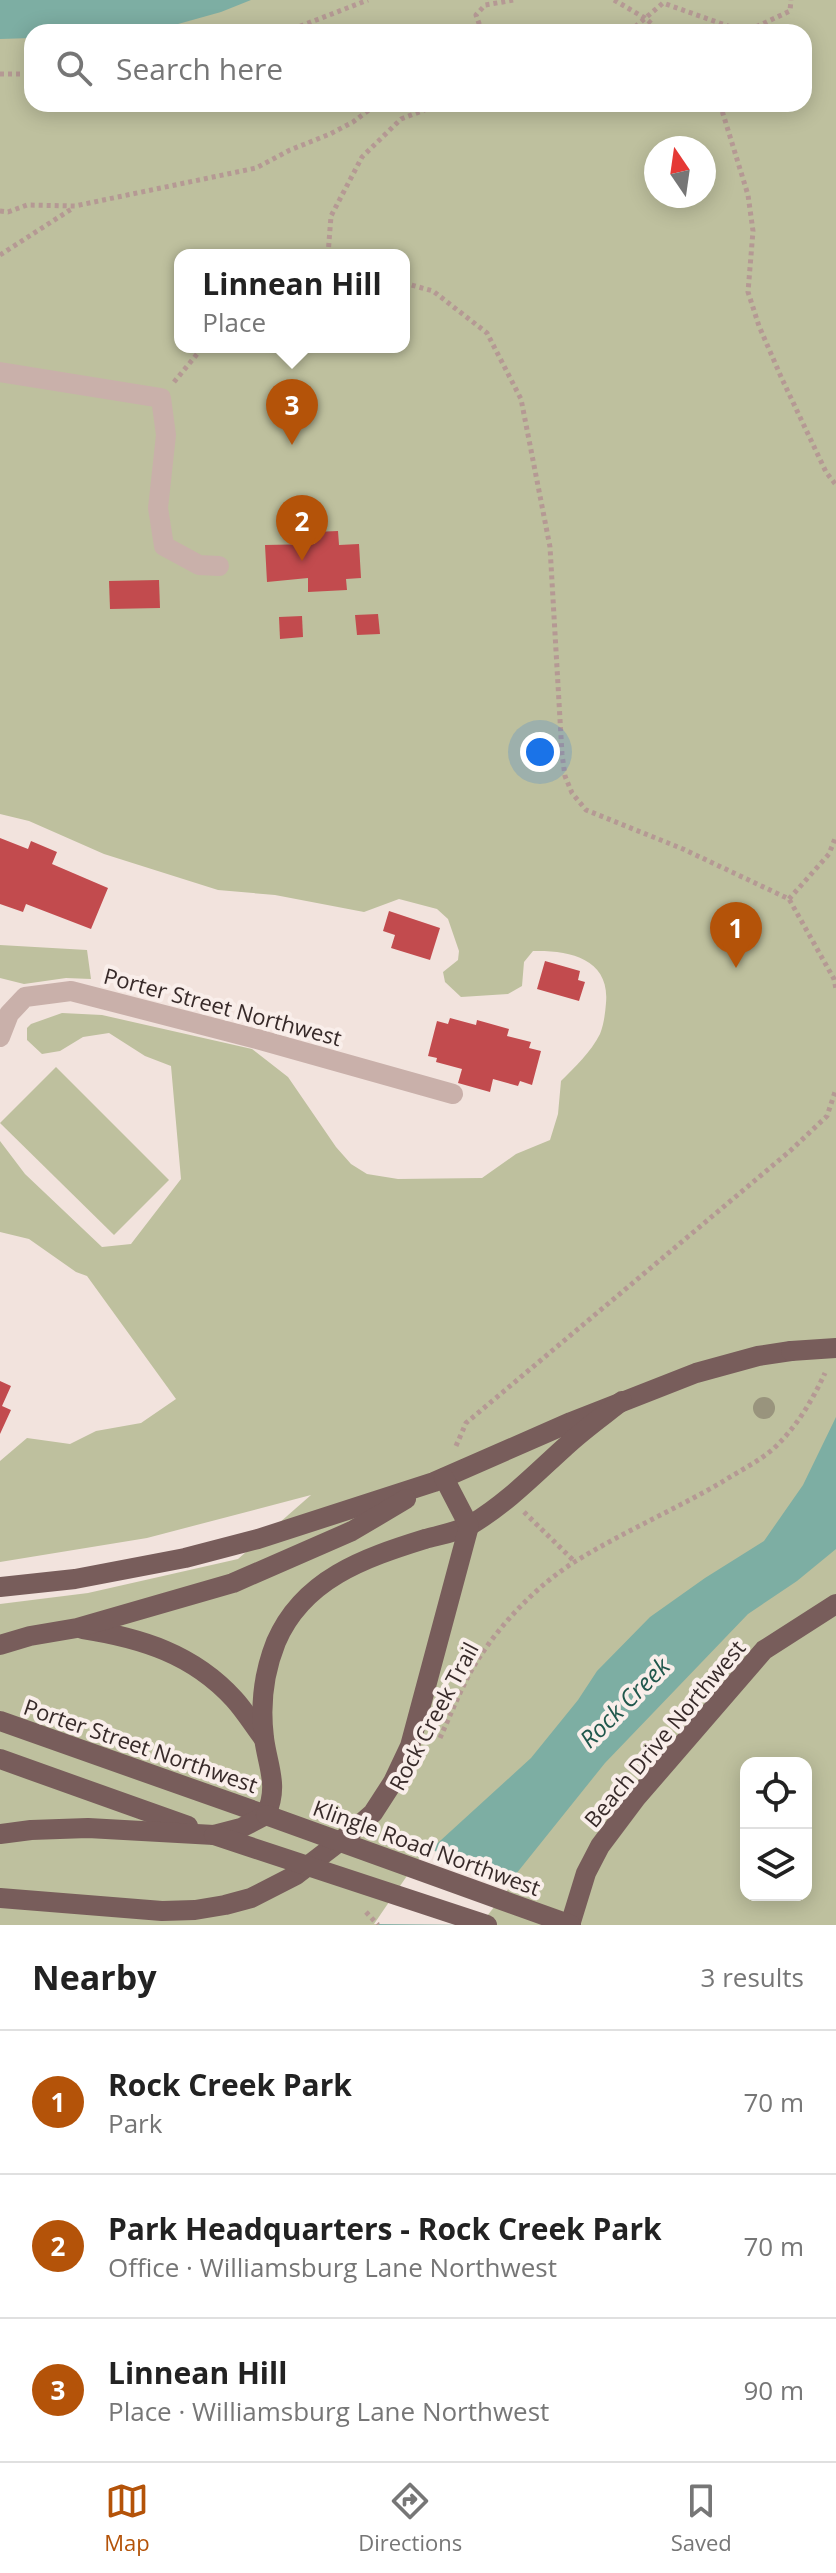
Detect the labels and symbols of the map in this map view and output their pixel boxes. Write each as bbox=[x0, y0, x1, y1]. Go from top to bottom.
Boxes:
north arrow bbox=[644, 136, 716, 208]
pin: 3 bbox=[266, 379, 318, 445]
pin: 2 bbox=[276, 495, 328, 561]
your location bbox=[520, 732, 560, 772]
pin: 1 bbox=[710, 902, 762, 968]
street label: Porter Street Northwest bbox=[101, 960, 346, 1052]
street label: Beach Drive Northwest bbox=[577, 1633, 751, 1833]
street label: Rock Creek Trail bbox=[381, 1637, 485, 1795]
water label: Rock Creek bbox=[572, 1649, 677, 1754]
street label: Porter Street Northwest bbox=[20, 1691, 262, 1799]
street label: Klingle Road Northwest bbox=[309, 1792, 545, 1902]

